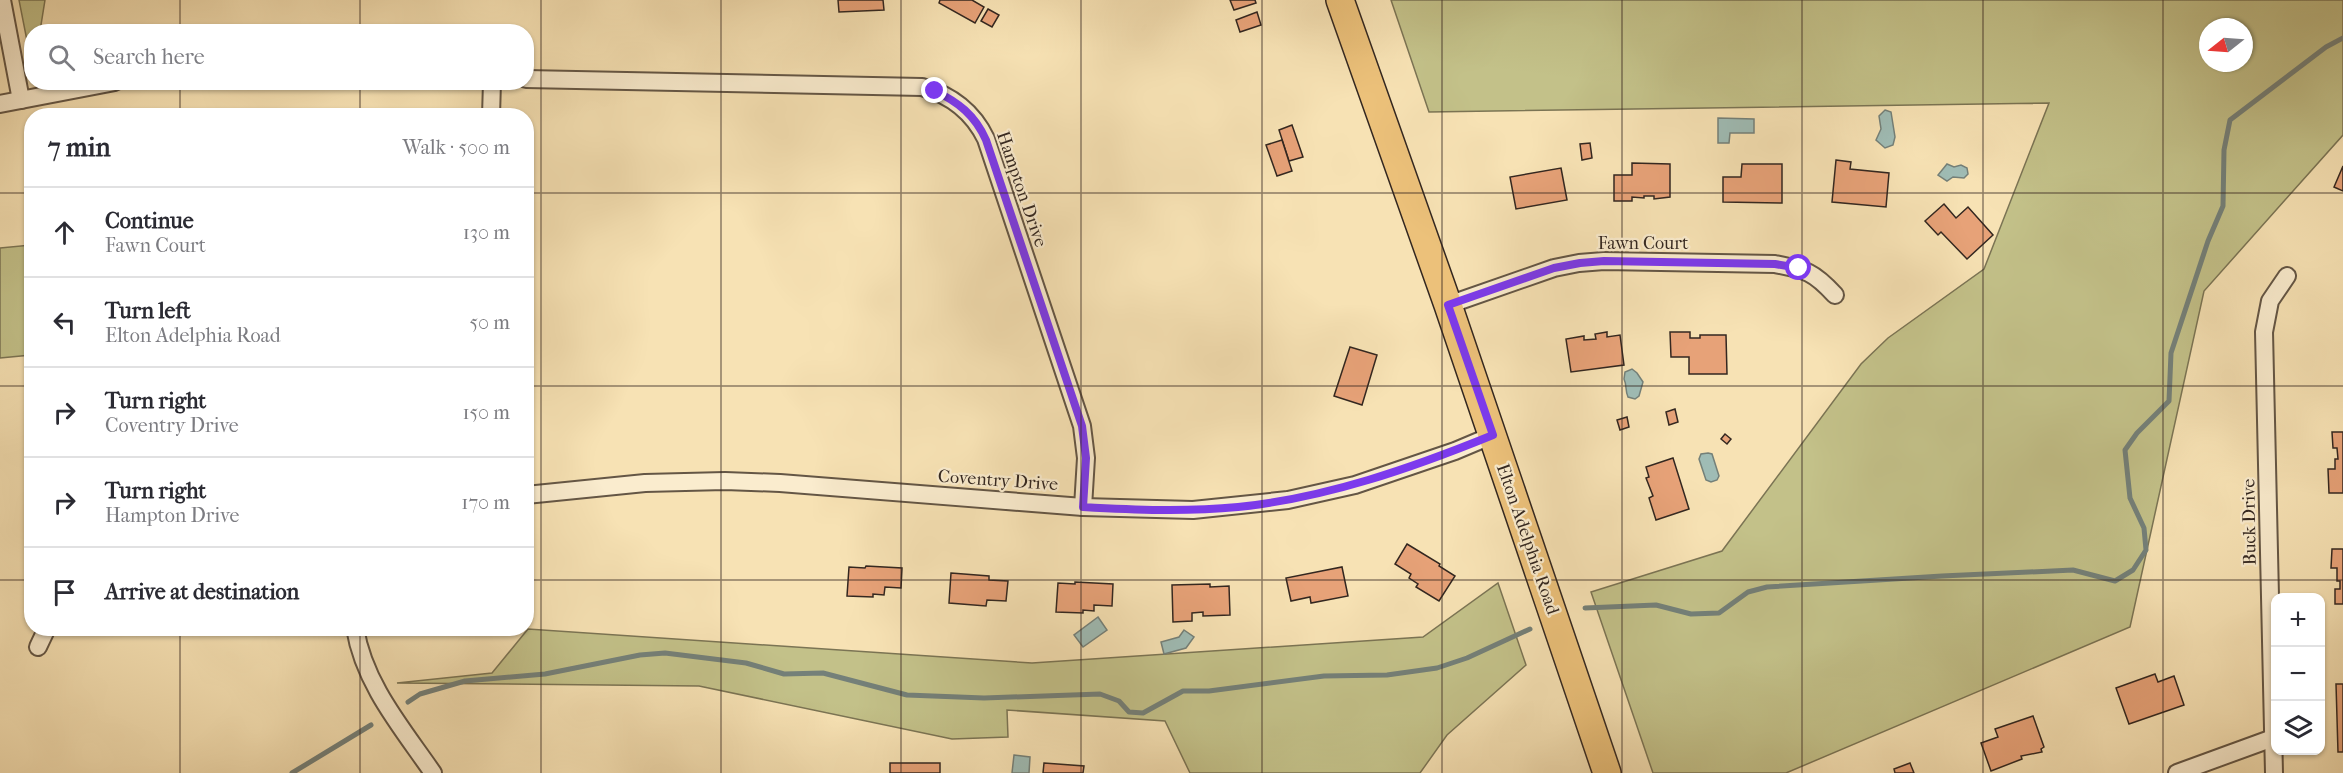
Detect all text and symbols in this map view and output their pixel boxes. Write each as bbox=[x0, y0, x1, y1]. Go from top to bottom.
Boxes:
north arrow bbox=[2199, 18, 2253, 72]
search box bbox=[24, 24, 534, 90]
icon: search bbox=[45, 41, 78, 74]
text: Search here bbox=[93, 44, 205, 70]
route end bbox=[921, 77, 947, 103]
street label: Hampton Drive bbox=[992, 129, 1051, 250]
text: 7 min bbox=[48, 132, 111, 163]
text: Walk · 500 m bbox=[402, 136, 510, 159]
text: Continue bbox=[105, 208, 194, 234]
icon: ahead bbox=[48, 216, 81, 249]
text: 130 m bbox=[463, 221, 510, 244]
street label: Fawn Court bbox=[1598, 233, 1689, 254]
text: Fawn Court bbox=[105, 234, 206, 257]
route start bbox=[1785, 254, 1811, 280]
text: Turn left bbox=[105, 298, 191, 324]
icon: left bbox=[48, 306, 81, 339]
text: 50 m bbox=[469, 311, 510, 334]
text: Elton Adelphia Road bbox=[105, 324, 281, 347]
text: Turn right bbox=[105, 388, 206, 414]
icon: right bbox=[48, 396, 81, 429]
text: 150 m bbox=[462, 401, 510, 424]
text: Coventry Drive bbox=[105, 414, 239, 437]
street label: Elton Adelphia Road bbox=[1492, 461, 1563, 618]
street label: Coventry Drive bbox=[937, 466, 1059, 495]
text: Turn right bbox=[105, 478, 206, 504]
street label: Buck Drive bbox=[2238, 478, 2261, 566]
icon: right bbox=[48, 486, 81, 519]
text: 170 m bbox=[461, 491, 510, 514]
text: Hampton Drive bbox=[105, 504, 239, 527]
icon: arrive bbox=[48, 576, 81, 609]
text: Arrive at destination bbox=[105, 579, 299, 605]
map controls bbox=[2271, 593, 2325, 755]
button: + bbox=[2271, 593, 2325, 647]
button: − bbox=[2271, 647, 2325, 701]
button: layers bbox=[2271, 701, 2325, 755]

